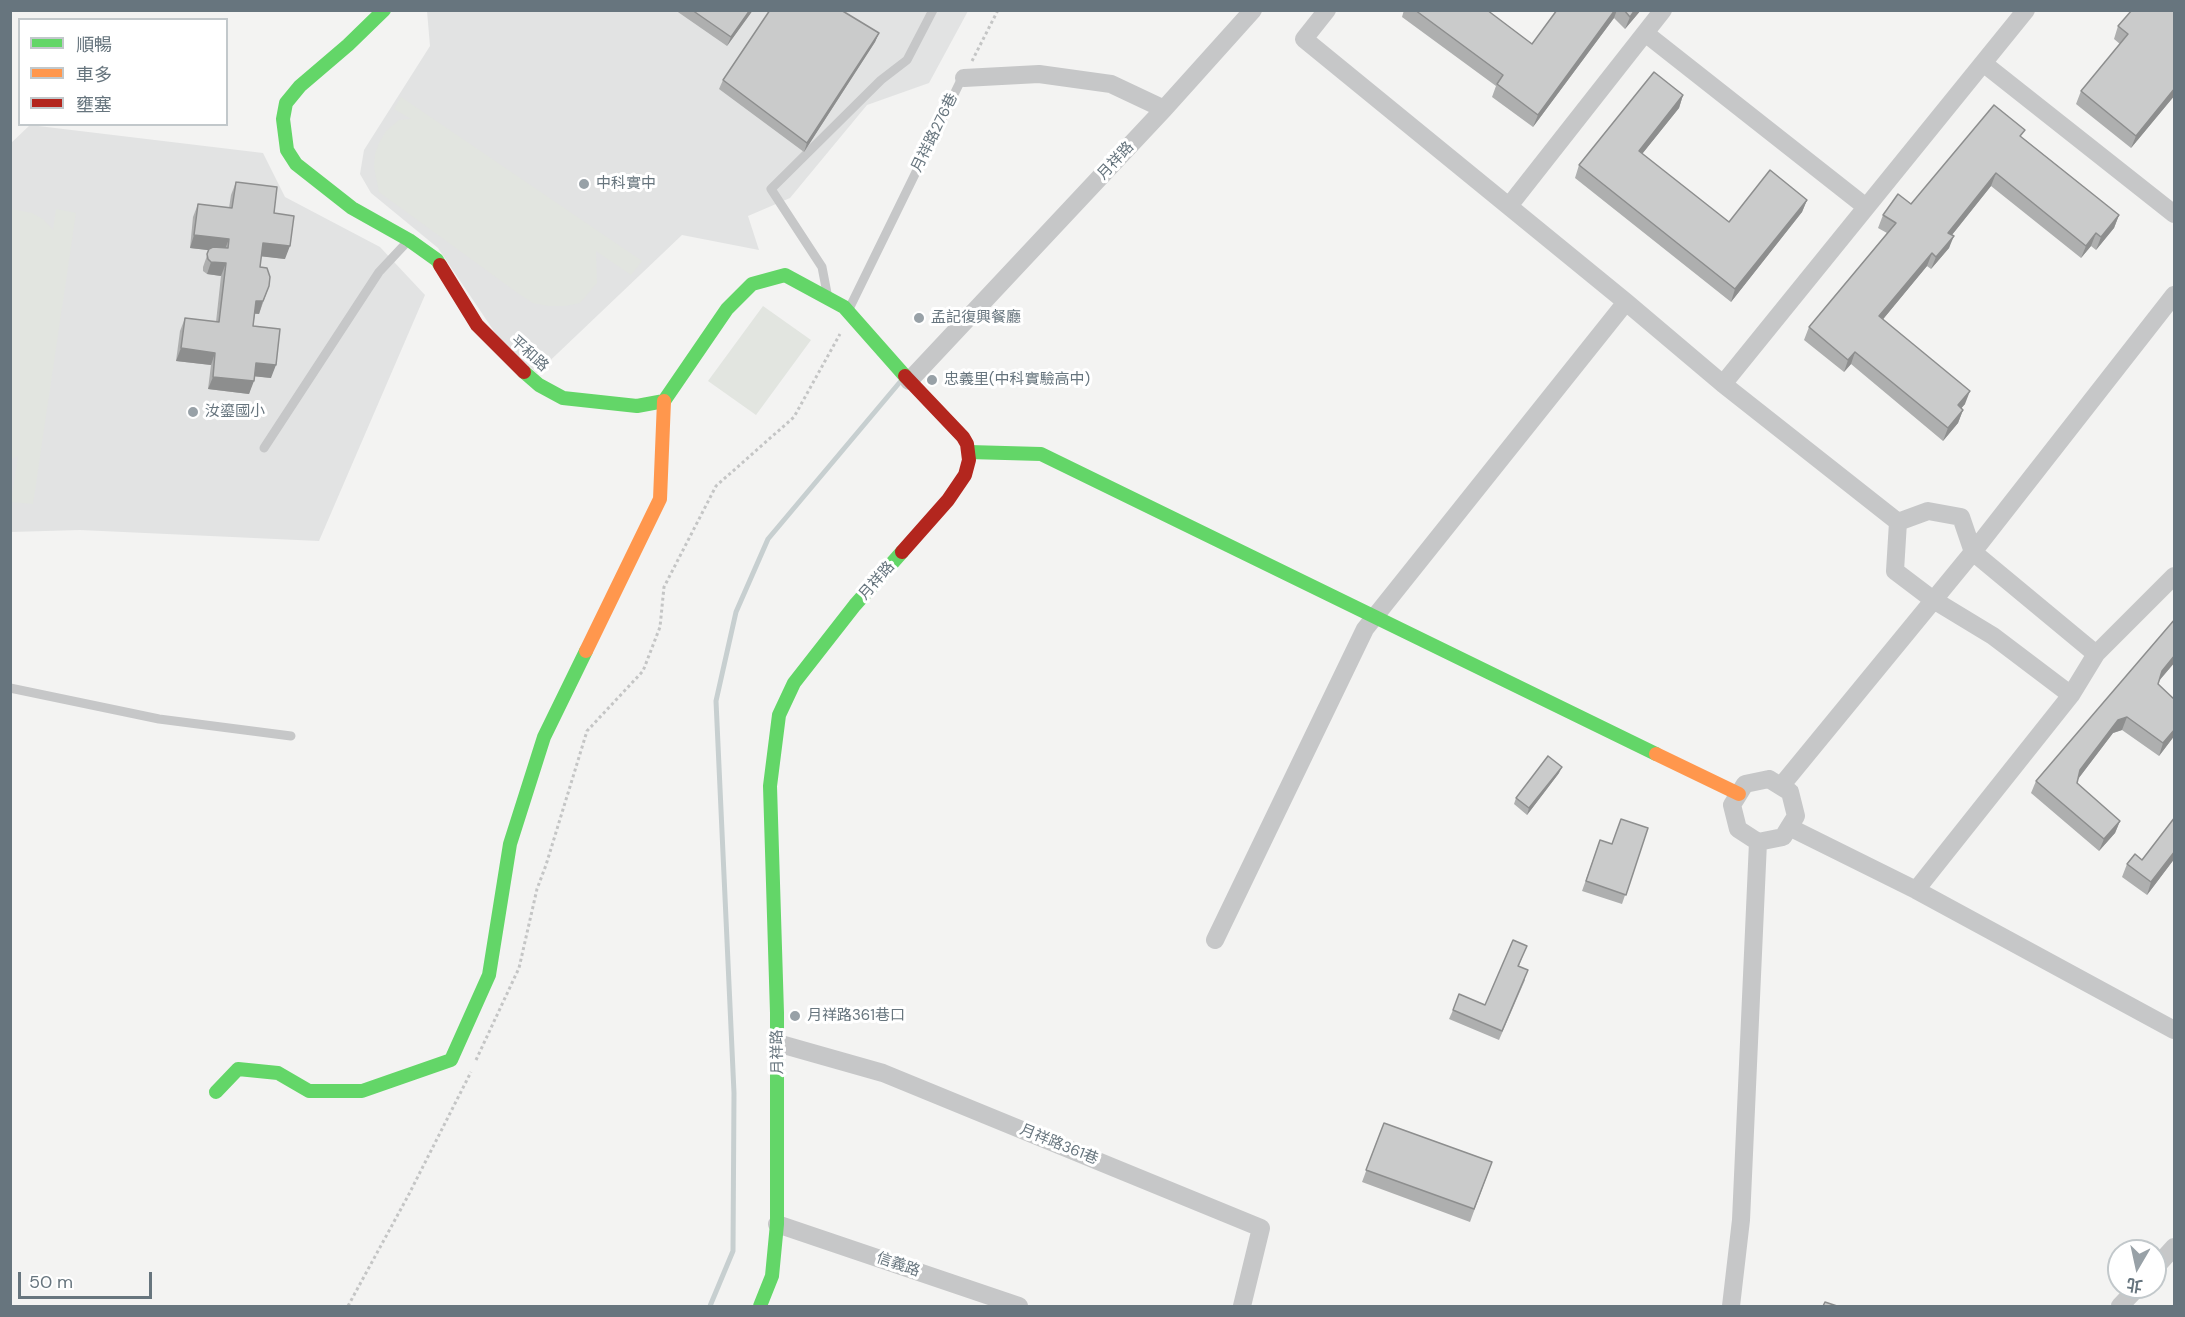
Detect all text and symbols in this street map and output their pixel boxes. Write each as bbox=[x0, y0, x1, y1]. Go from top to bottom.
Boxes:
legend bbox=[18, 18, 228, 126]
text: 順暢 bbox=[76, 33, 112, 57]
text: 車多 bbox=[76, 63, 112, 87]
street label: 月祥路276巷 bbox=[908, 91, 962, 175]
text: 壅塞 bbox=[76, 93, 112, 117]
street label: 月祥路 bbox=[1094, 138, 1138, 184]
place label: 中科實中 bbox=[596, 175, 656, 193]
marker: 中科實中 bbox=[577, 177, 591, 191]
place label: 孟記復興餐廳 bbox=[931, 309, 1021, 327]
marker: 孟記復興餐廳 bbox=[912, 311, 926, 325]
street label: 平和路 bbox=[506, 332, 552, 376]
place label: 忠義里(中科實驗高中) bbox=[944, 371, 1090, 389]
marker: 忠義里(中科實驗高中) bbox=[925, 373, 939, 387]
place label: 汝鎏國小 bbox=[205, 403, 265, 421]
marker: 汝鎏國小 bbox=[186, 405, 200, 419]
street label: 月祥路 bbox=[855, 558, 899, 604]
place label: 月祥路361巷口 bbox=[807, 1007, 905, 1025]
marker: 月祥路361巷口 bbox=[788, 1009, 802, 1023]
street label: 月祥路 bbox=[769, 1029, 787, 1075]
street label: 月祥路361巷 bbox=[1017, 1121, 1101, 1169]
north arrow bbox=[2107, 1239, 2167, 1299]
street label: 信義路 bbox=[874, 1249, 922, 1281]
scale bar bbox=[21, 1260, 154, 1298]
text: 50 m bbox=[29, 1270, 73, 1294]
text: 北 bbox=[2125, 1274, 2144, 1297]

